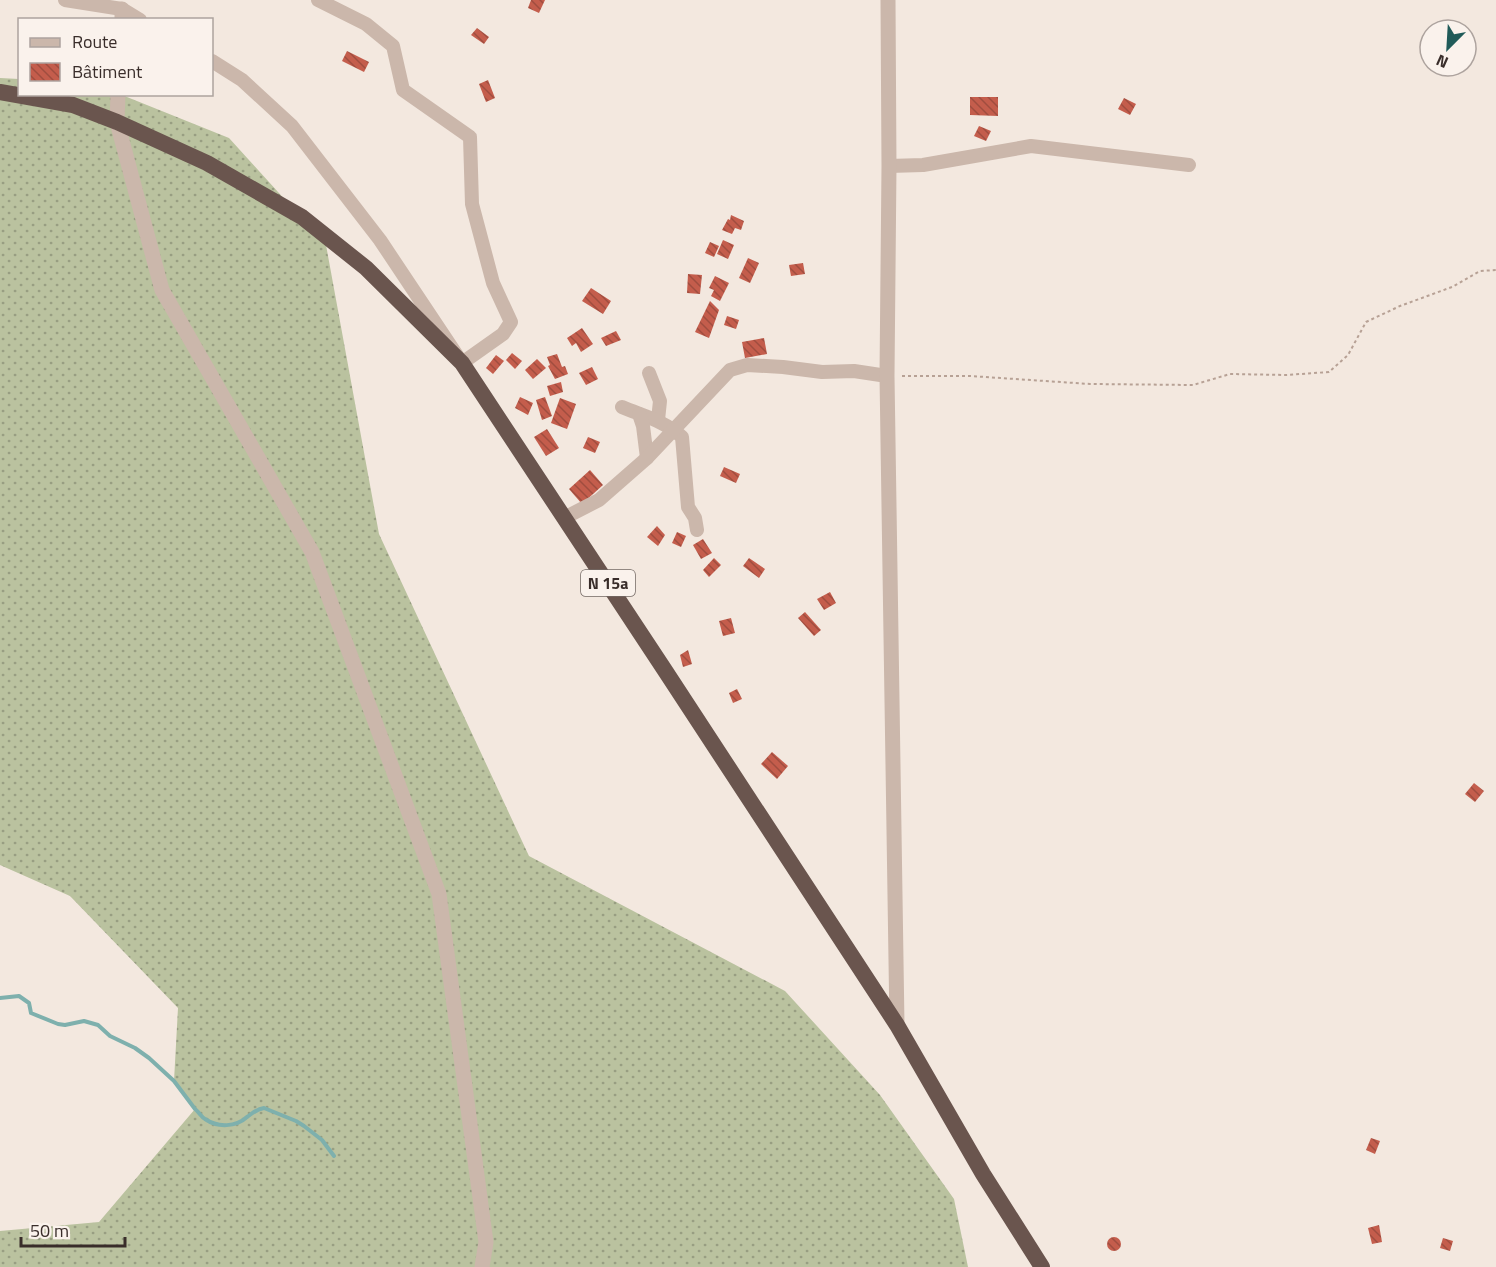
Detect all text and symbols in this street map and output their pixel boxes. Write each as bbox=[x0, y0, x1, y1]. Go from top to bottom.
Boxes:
legend bbox=[18, 18, 213, 96]
north arrow bbox=[1418, 18, 1478, 78]
text: Route bbox=[72, 28, 117, 55]
text: N bbox=[1432, 48, 1452, 75]
text: Bâtiment bbox=[72, 58, 143, 85]
road number: N 15a bbox=[581, 570, 635, 596]
scale bar bbox=[21, 1210, 124, 1248]
text: 50 m bbox=[30, 1217, 69, 1244]

